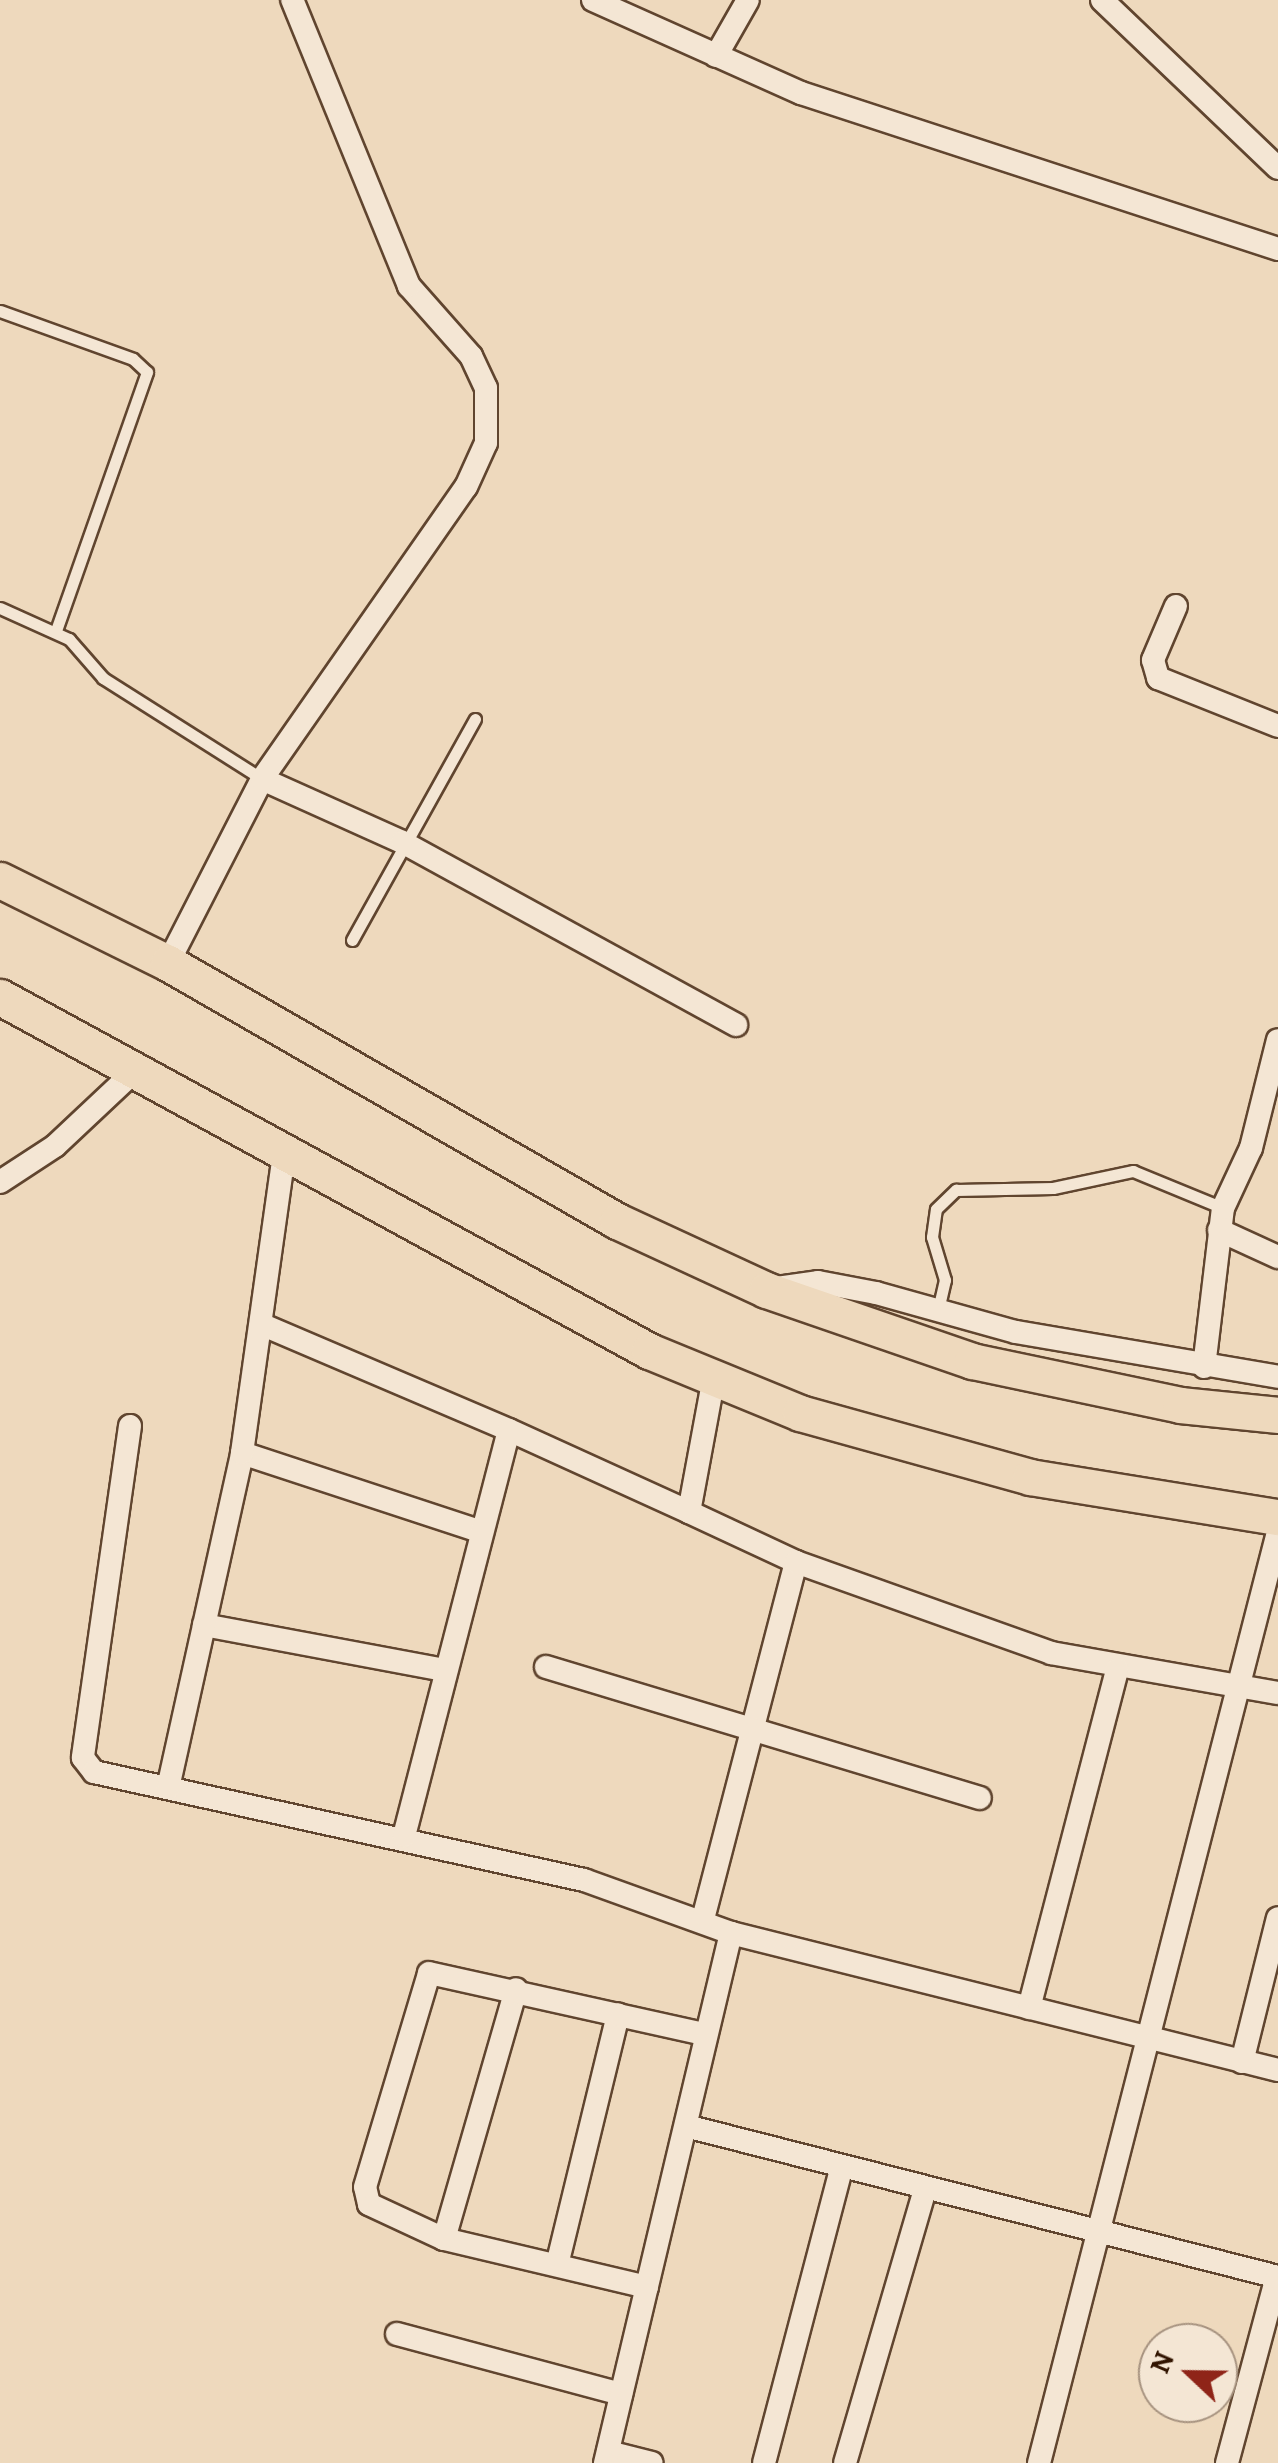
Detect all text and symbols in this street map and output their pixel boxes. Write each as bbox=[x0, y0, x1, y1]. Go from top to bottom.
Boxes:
north arrow bbox=[1138, 2323, 1238, 2423]
text: N bbox=[1141, 2346, 1183, 2379]

